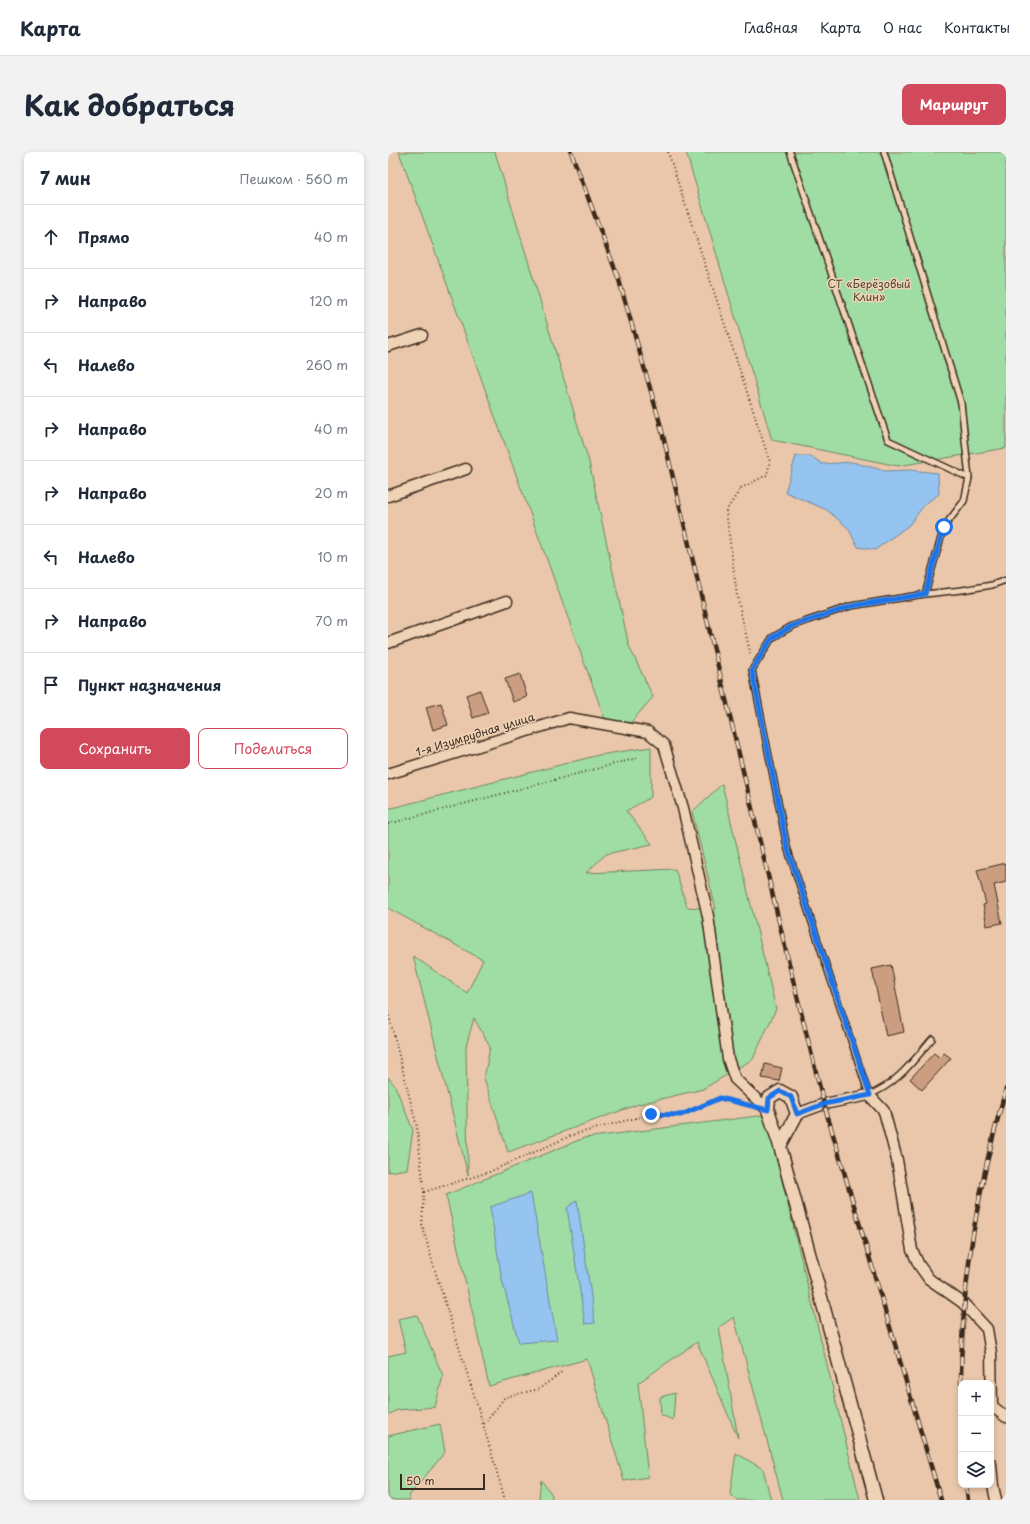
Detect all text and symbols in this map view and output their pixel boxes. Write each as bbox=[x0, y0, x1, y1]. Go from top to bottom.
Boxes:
text: Карта bbox=[20, 14, 81, 42]
text: Главная bbox=[744, 17, 798, 38]
text: Карта bbox=[820, 17, 861, 38]
text: О нас bbox=[883, 17, 922, 38]
text: Контакты bbox=[944, 17, 1010, 38]
text: Как добраться bbox=[24, 83, 235, 126]
button: Маршрут bbox=[902, 84, 1006, 125]
text: 7 мин bbox=[40, 165, 91, 191]
text: Пешком · 560 m bbox=[240, 169, 348, 188]
text: Прямо bbox=[78, 225, 129, 248]
icon: ahead bbox=[40, 226, 62, 248]
text: 40 m bbox=[314, 227, 348, 246]
park label: СТ «Берёзовый Клин» bbox=[827, 275, 911, 305]
text: Направо bbox=[78, 289, 147, 312]
icon: right bbox=[40, 290, 62, 312]
text: 120 m bbox=[309, 291, 348, 310]
text: Налево bbox=[78, 353, 135, 376]
icon: left bbox=[40, 354, 62, 376]
text: 260 m bbox=[306, 355, 348, 374]
text: Направо bbox=[78, 417, 147, 440]
icon: right bbox=[40, 418, 62, 440]
text: 40 m bbox=[314, 419, 348, 438]
text: Направо bbox=[78, 481, 147, 504]
icon: right bbox=[40, 482, 62, 504]
text: 20 m bbox=[314, 483, 348, 502]
route start bbox=[935, 518, 953, 536]
text: Налево bbox=[78, 545, 135, 568]
icon: left bbox=[40, 546, 62, 568]
text: 10 m bbox=[318, 547, 348, 566]
text: Направо bbox=[78, 609, 147, 632]
icon: right bbox=[40, 610, 62, 632]
text: 70 m bbox=[315, 611, 348, 630]
text: Пункт назначения bbox=[78, 673, 221, 696]
icon: arrive bbox=[40, 674, 62, 696]
street label: 1-я Изумрудная улица bbox=[413, 708, 537, 760]
button: Сохранить bbox=[40, 728, 190, 769]
button: Поделиться bbox=[198, 728, 348, 769]
route end bbox=[642, 1105, 660, 1123]
map controls bbox=[958, 1380, 994, 1488]
button: + bbox=[958, 1380, 994, 1416]
button: − bbox=[958, 1416, 994, 1452]
button: layers bbox=[958, 1452, 994, 1488]
scale bar bbox=[400, 1472, 485, 1491]
text: 50 m bbox=[406, 1472, 435, 1489]

